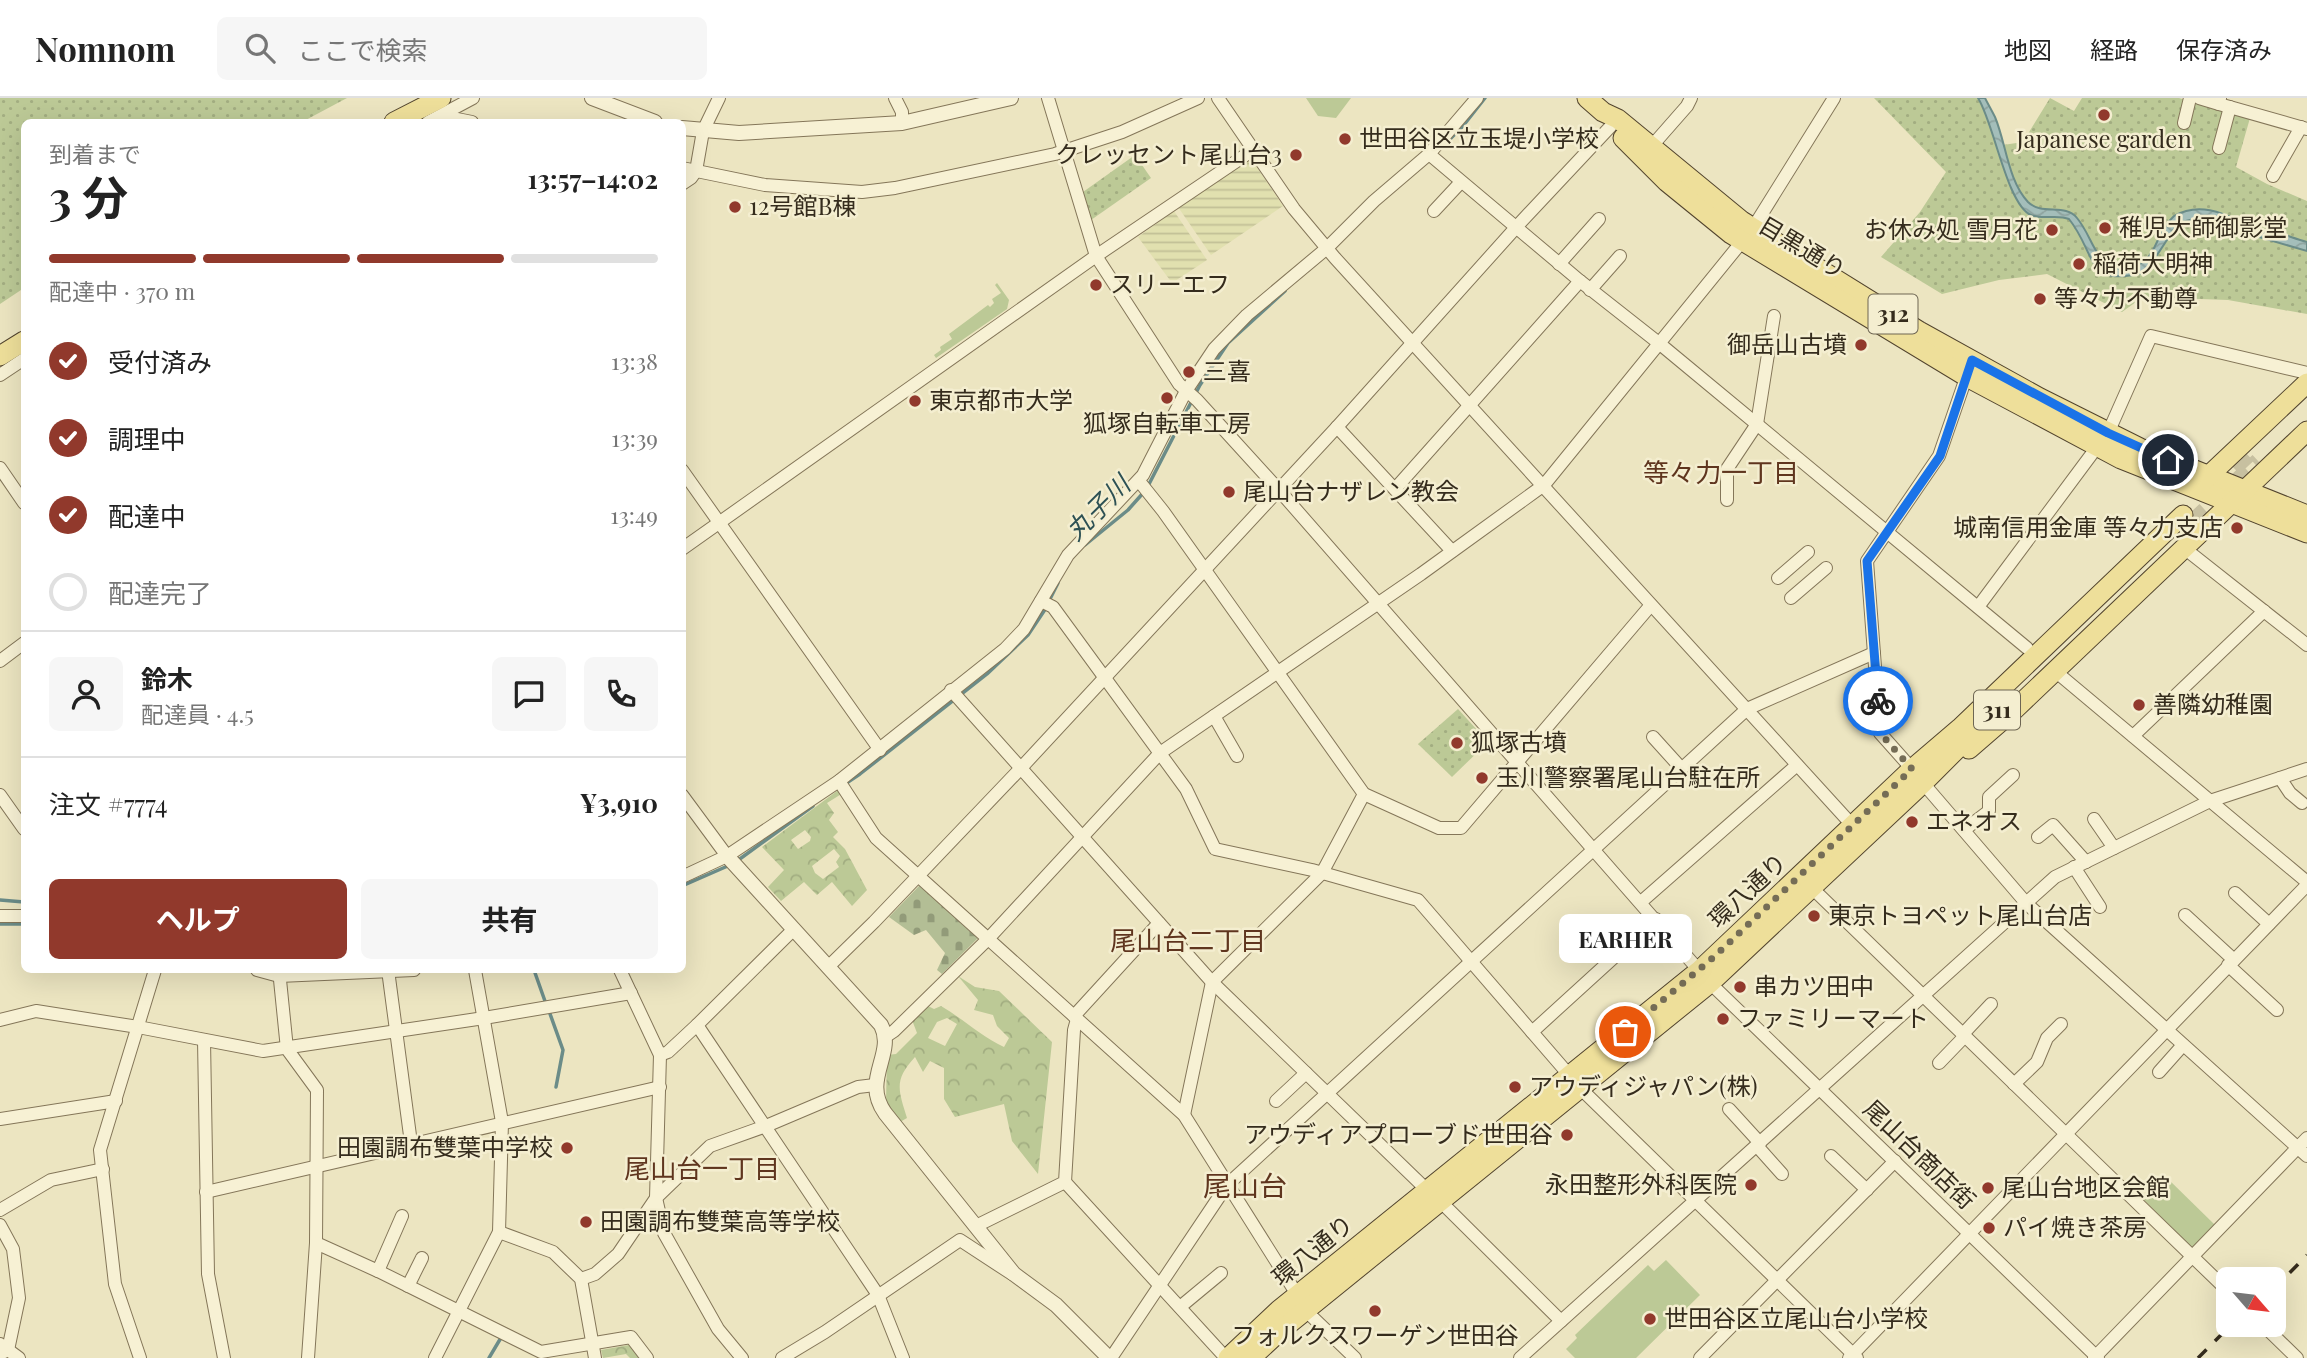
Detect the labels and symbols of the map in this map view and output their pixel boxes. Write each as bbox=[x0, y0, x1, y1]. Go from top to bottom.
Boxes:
marker: Japanese garden bbox=[2096, 107, 2112, 123]
place label: 世田谷区立玉堤小学校 bbox=[1359, 121, 1599, 153]
place label: Japanese garden bbox=[2015, 122, 2192, 154]
marker: 世田谷区立玉堤小学校 bbox=[1337, 131, 1353, 147]
place label: クレッセント尾山台3 bbox=[1055, 137, 1282, 169]
marker: クレッセント尾山台3 bbox=[1288, 147, 1304, 163]
place label: 12号館B棟 bbox=[749, 189, 856, 221]
marker: 12号館B棟 bbox=[727, 199, 743, 215]
street label: 目黒通り bbox=[1754, 208, 1852, 285]
place label: 稚児大師御影堂 bbox=[2119, 210, 2287, 242]
place label: お休み処 雪月花 bbox=[1864, 212, 2038, 244]
marker: 稚児大師御影堂 bbox=[2097, 220, 2113, 236]
marker: お休み処 雪月花 bbox=[2044, 222, 2060, 238]
place label: 稲荷大明神 bbox=[2093, 246, 2213, 278]
marker: 稲荷大明神 bbox=[2071, 256, 2087, 272]
place label: スリーエフ bbox=[1110, 267, 1230, 299]
marker: スリーエフ bbox=[1088, 277, 1104, 293]
place label: 等々力不動尊 bbox=[2054, 281, 2198, 313]
marker: 等々力不動尊 bbox=[2032, 291, 2048, 307]
road number: 312 bbox=[1868, 294, 1918, 334]
place label: 御岳山古墳 bbox=[1727, 327, 1847, 359]
marker: 御岳山古墳 bbox=[1853, 337, 1869, 353]
place label: 三喜 bbox=[1203, 354, 1251, 386]
marker: 三喜 bbox=[1181, 364, 1197, 380]
place label: 東京都市大学 bbox=[929, 383, 1073, 415]
marker: 狐塚自転車工房 bbox=[1159, 390, 1175, 406]
marker: 東京都市大学 bbox=[907, 393, 923, 409]
place label: 狐塚自転車工房 bbox=[1083, 406, 1251, 438]
pin bbox=[2138, 430, 2198, 490]
district label: 等々力一丁目 bbox=[1643, 454, 1799, 489]
water label: 丸子川 bbox=[1057, 465, 1139, 547]
place label: 尾山台ナザレン教会 bbox=[1243, 474, 1459, 506]
marker: 尾山台ナザレン教会 bbox=[1221, 484, 1237, 500]
place label: 城南信用金庫 等々力支店 bbox=[1953, 510, 2223, 542]
marker: 城南信用金庫 等々力支店 bbox=[2229, 520, 2245, 536]
courier bbox=[1843, 666, 1913, 736]
place label: 善隣幼稚園 bbox=[2153, 687, 2273, 719]
road number: 311 bbox=[1974, 690, 2020, 730]
marker: 善隣幼稚園 bbox=[2131, 697, 2147, 713]
place label: 狐塚古墳 bbox=[1471, 725, 1567, 757]
marker: 狐塚古墳 bbox=[1449, 735, 1465, 751]
place label: 玉川警察署尾山台駐在所 bbox=[1496, 760, 1760, 792]
marker: 玉川警察署尾山台駐在所 bbox=[1474, 770, 1490, 786]
place label: エネオス bbox=[1926, 804, 2022, 836]
marker: エネオス bbox=[1904, 814, 1920, 830]
street label: 環八通り bbox=[1701, 845, 1793, 934]
place label: 東京トヨペット尾山台店 bbox=[1828, 898, 2092, 930]
marker: 東京トヨペット尾山台店 bbox=[1806, 908, 1822, 924]
callout: EARHER bbox=[1558, 913, 1692, 962]
district label: 尾山台二丁目 bbox=[1110, 922, 1266, 957]
place label: 串カツ田中 bbox=[1754, 969, 1874, 1001]
marker: 串カツ田中 bbox=[1732, 979, 1748, 995]
place label: ファミリーマート bbox=[1737, 1001, 1929, 1033]
pin bbox=[1595, 1002, 1655, 1062]
marker: ファミリーマート bbox=[1715, 1011, 1731, 1027]
place label: アウディジャパン(株) bbox=[1529, 1069, 1757, 1101]
marker: アウディジャパン(株) bbox=[1507, 1079, 1523, 1095]
street label: 尾山台商店街 bbox=[1857, 1092, 1983, 1215]
place label: アウディアプローブド世田谷 bbox=[1244, 1117, 1553, 1149]
marker: アウディアプローブド世田谷 bbox=[1559, 1127, 1575, 1143]
place label: 田園調布雙葉中学校 bbox=[337, 1130, 553, 1162]
marker: 田園調布雙葉中学校 bbox=[559, 1140, 575, 1156]
district label: 尾山台一丁目 bbox=[624, 1150, 780, 1185]
district label: 尾山台 bbox=[1203, 1166, 1287, 1203]
place label: 永田整形外科医院 bbox=[1545, 1167, 1737, 1199]
place label: 尾山台地区会館 bbox=[2002, 1170, 2170, 1202]
marker: 永田整形外科医院 bbox=[1743, 1177, 1759, 1193]
marker: 尾山台地区会館 bbox=[1980, 1180, 1996, 1196]
place label: 田園調布雙葉高等学校 bbox=[600, 1204, 840, 1236]
street label: 環八通り bbox=[1264, 1207, 1359, 1292]
place label: パイ焼き茶房 bbox=[2003, 1210, 2147, 1242]
marker: 田園調布雙葉高等学校 bbox=[578, 1214, 594, 1230]
marker: パイ焼き茶房 bbox=[1981, 1220, 1997, 1236]
north arrow bbox=[2216, 1267, 2286, 1337]
place label: 世田谷区立尾山台小学校 bbox=[1664, 1301, 1928, 1333]
marker: フォルクスワーゲン世田谷 bbox=[1367, 1303, 1383, 1319]
marker: 世田谷区立尾山台小学校 bbox=[1642, 1311, 1658, 1327]
place label: フォルクスワーゲン世田谷 bbox=[1231, 1318, 1519, 1350]

